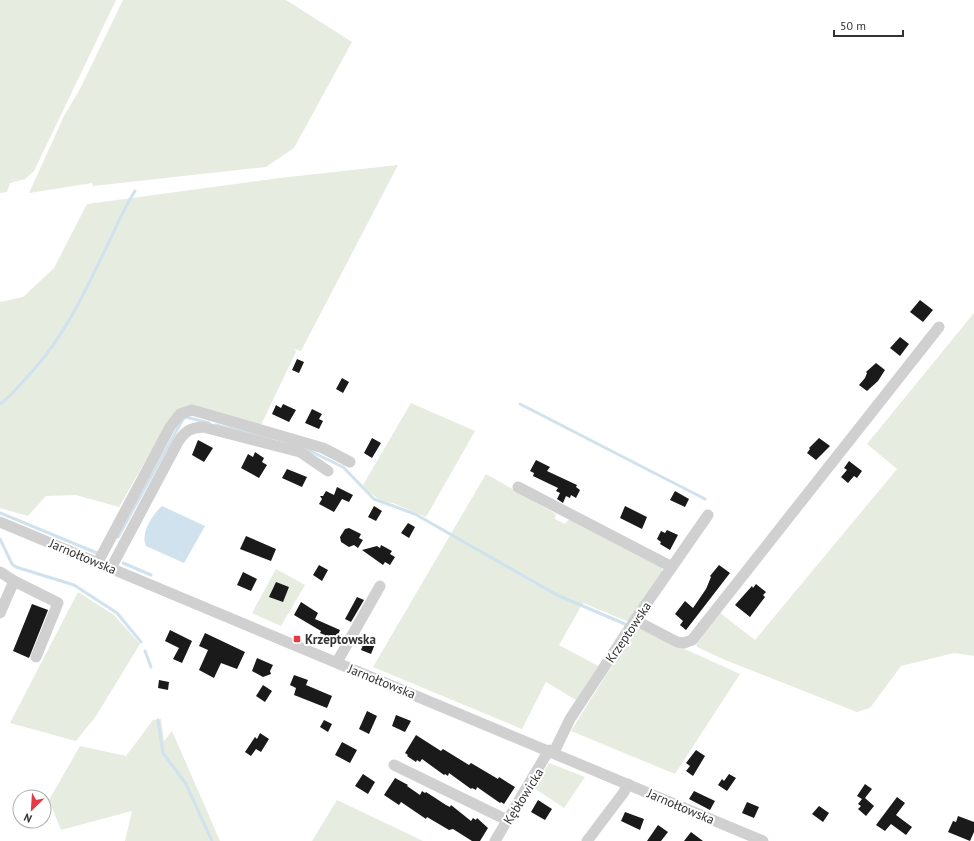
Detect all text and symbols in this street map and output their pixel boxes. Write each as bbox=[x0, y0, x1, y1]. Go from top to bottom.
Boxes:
scale bar bbox=[834, 12, 903, 38]
text: 50 m bbox=[840, 18, 866, 33]
street label: Jarnołtowska bbox=[46, 534, 119, 578]
street label: Krzeptowska bbox=[602, 598, 655, 666]
place label: Krzeptowska bbox=[305, 631, 376, 648]
marker: Krzeptowska bbox=[292, 634, 302, 644]
street label: Jarnołtowska bbox=[345, 660, 418, 703]
street label: Kębłowicka bbox=[499, 765, 547, 828]
street label: Jarnołtowska bbox=[644, 784, 717, 828]
north arrow bbox=[12, 789, 52, 829]
text: N bbox=[22, 810, 34, 826]

